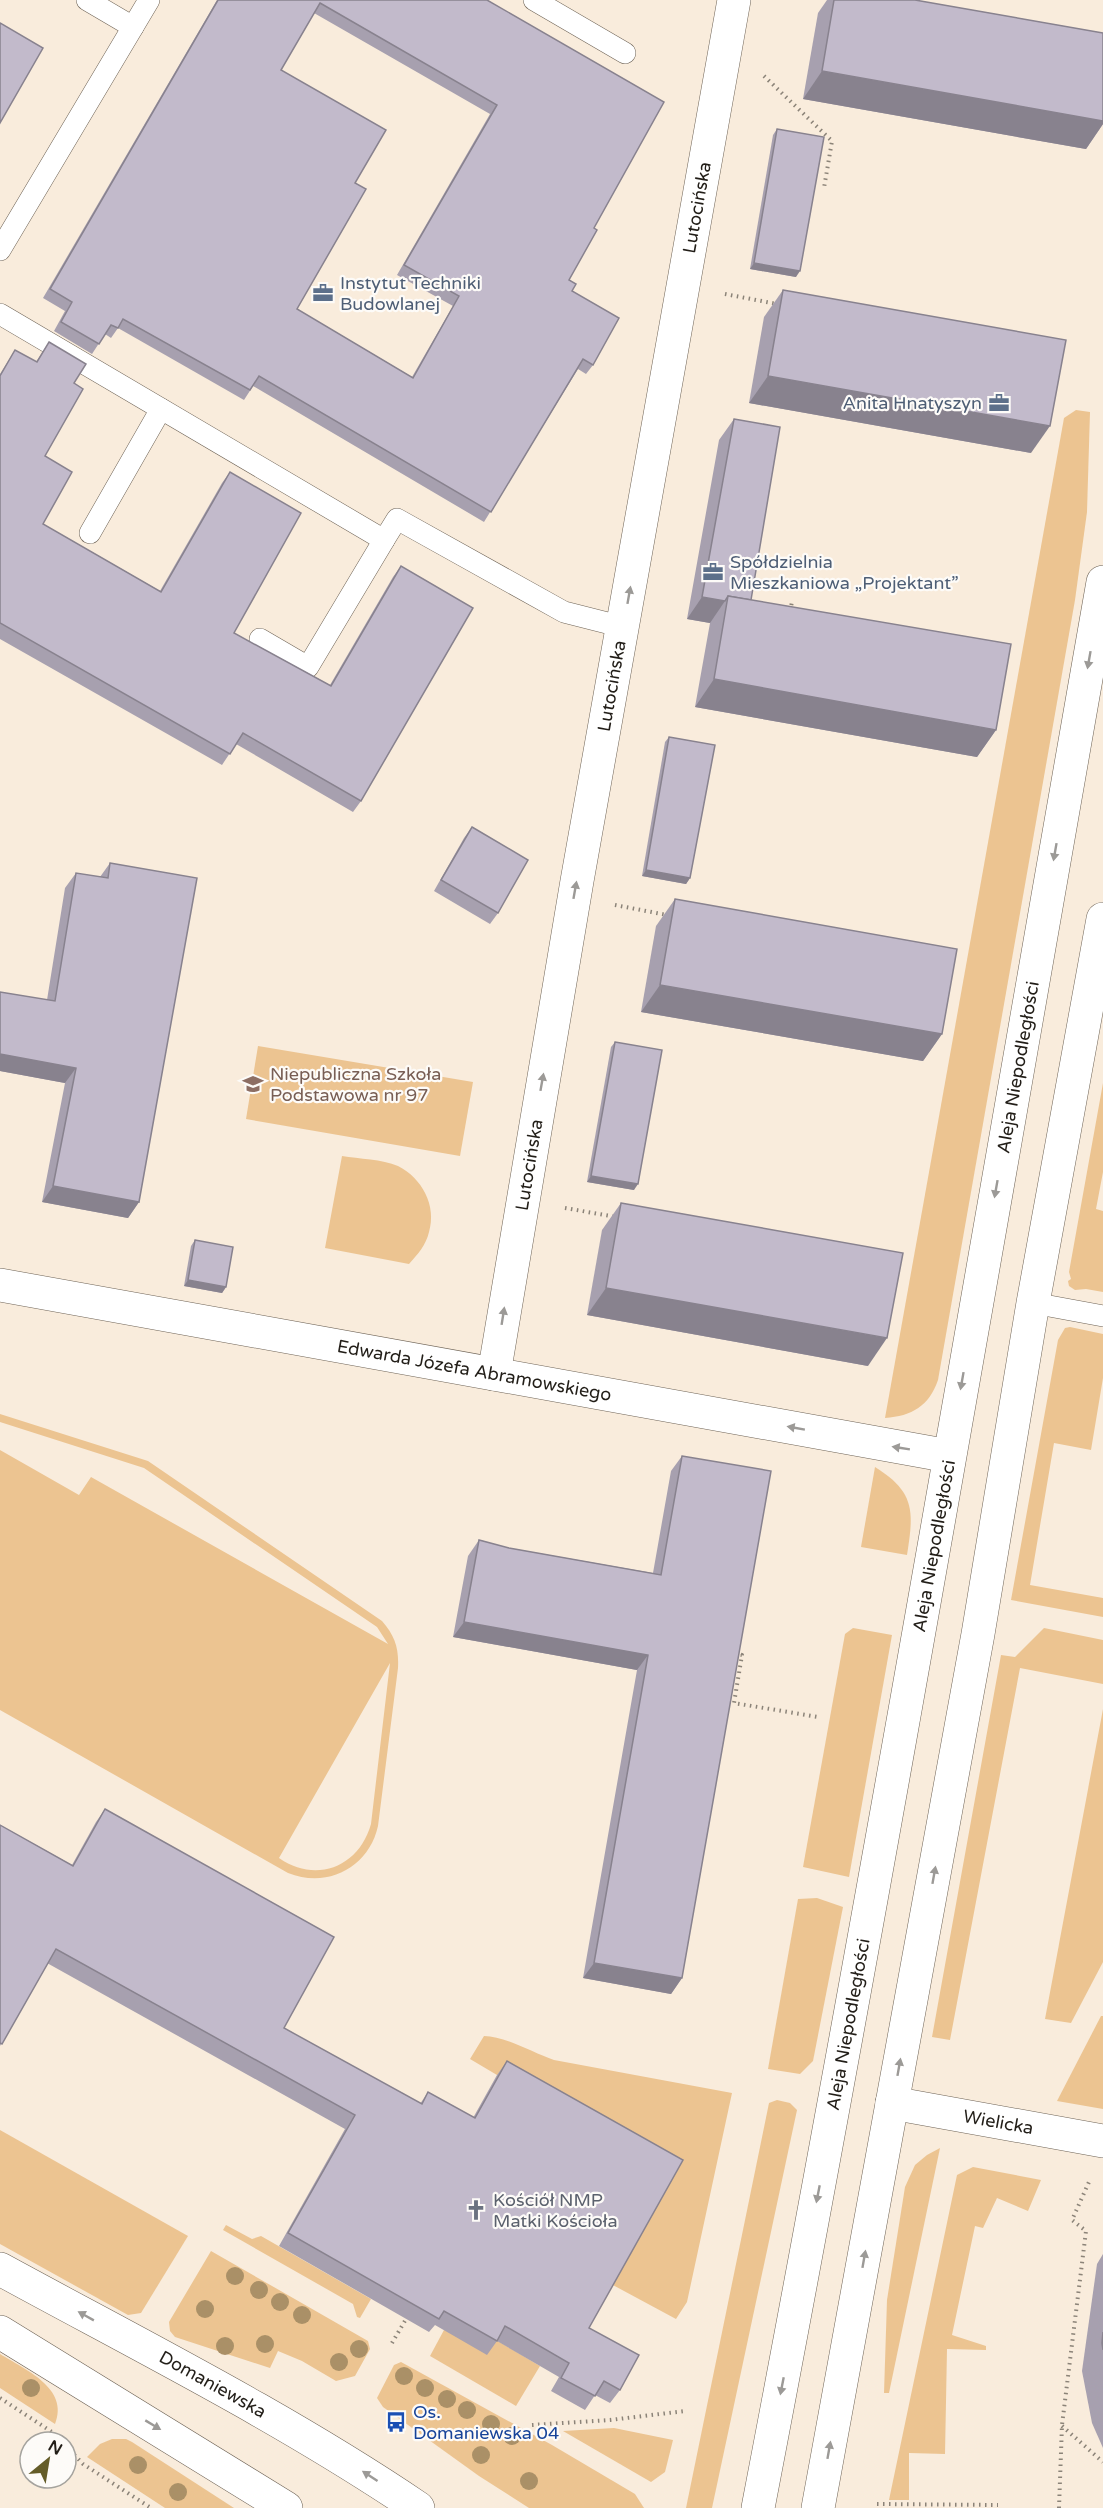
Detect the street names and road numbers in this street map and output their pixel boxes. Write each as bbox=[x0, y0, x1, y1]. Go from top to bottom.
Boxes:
street label: Lutocińska bbox=[678, 160, 716, 255]
street label: Lutocińska bbox=[593, 639, 631, 733]
street label: Aleja Niepodległości bbox=[992, 979, 1044, 1155]
street label: Lutocińska bbox=[511, 1118, 548, 1212]
street label: Edwarda Józefa Abramowskiego bbox=[335, 1335, 613, 1406]
street label: Aleja Niepodległości bbox=[908, 1458, 960, 1634]
street label: Aleja Niepodległości bbox=[822, 1937, 875, 2112]
street label: Wielicka bbox=[961, 2105, 1035, 2139]
street label: Domaniewska bbox=[155, 2346, 270, 2423]

